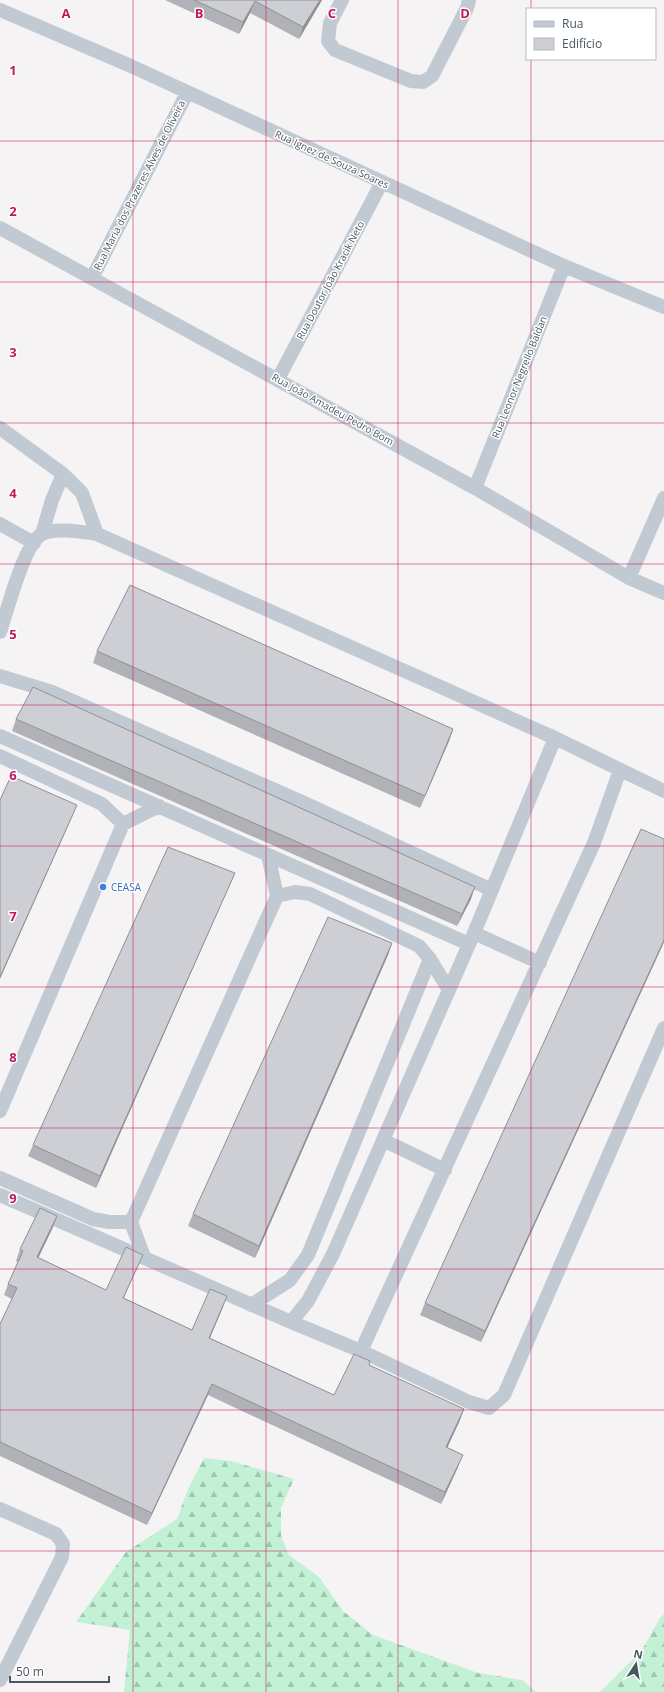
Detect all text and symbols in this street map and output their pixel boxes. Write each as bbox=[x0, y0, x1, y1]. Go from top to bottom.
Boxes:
text: A bbox=[62, 4, 71, 22]
text: B bbox=[195, 4, 204, 22]
text: C bbox=[328, 4, 336, 22]
text: D bbox=[460, 4, 470, 22]
legend bbox=[526, 8, 656, 60]
text: Rua bbox=[562, 15, 583, 32]
text: Edifício bbox=[562, 35, 602, 52]
text: 1 bbox=[9, 61, 17, 79]
street label: Rua Maria dos Prazeres Alves de Oliveira bbox=[90, 98, 188, 272]
street label: Rua Ignez de Souza Soares bbox=[273, 126, 391, 192]
text: 2 bbox=[9, 202, 17, 220]
street label: Rua Doutor João Kracik Neto bbox=[293, 218, 367, 342]
street label: Rua Leonor Negrello Baldan bbox=[488, 314, 550, 440]
text: 3 bbox=[9, 343, 17, 361]
street label: Rua João Amadeu Pedro Bom bbox=[270, 370, 396, 448]
text: 4 bbox=[9, 484, 17, 502]
text: 5 bbox=[9, 625, 17, 643]
text: 6 bbox=[9, 766, 17, 784]
place label: CEASA bbox=[111, 880, 142, 894]
marker: CEASA bbox=[98, 882, 108, 892]
text: 7 bbox=[9, 907, 17, 925]
text: 8 bbox=[9, 1048, 17, 1066]
text: 9 bbox=[9, 1189, 17, 1207]
north arrow bbox=[616, 1644, 656, 1684]
text: N bbox=[632, 1645, 644, 1662]
scale bar bbox=[10, 1658, 109, 1684]
text: 50 m bbox=[16, 1663, 44, 1680]

